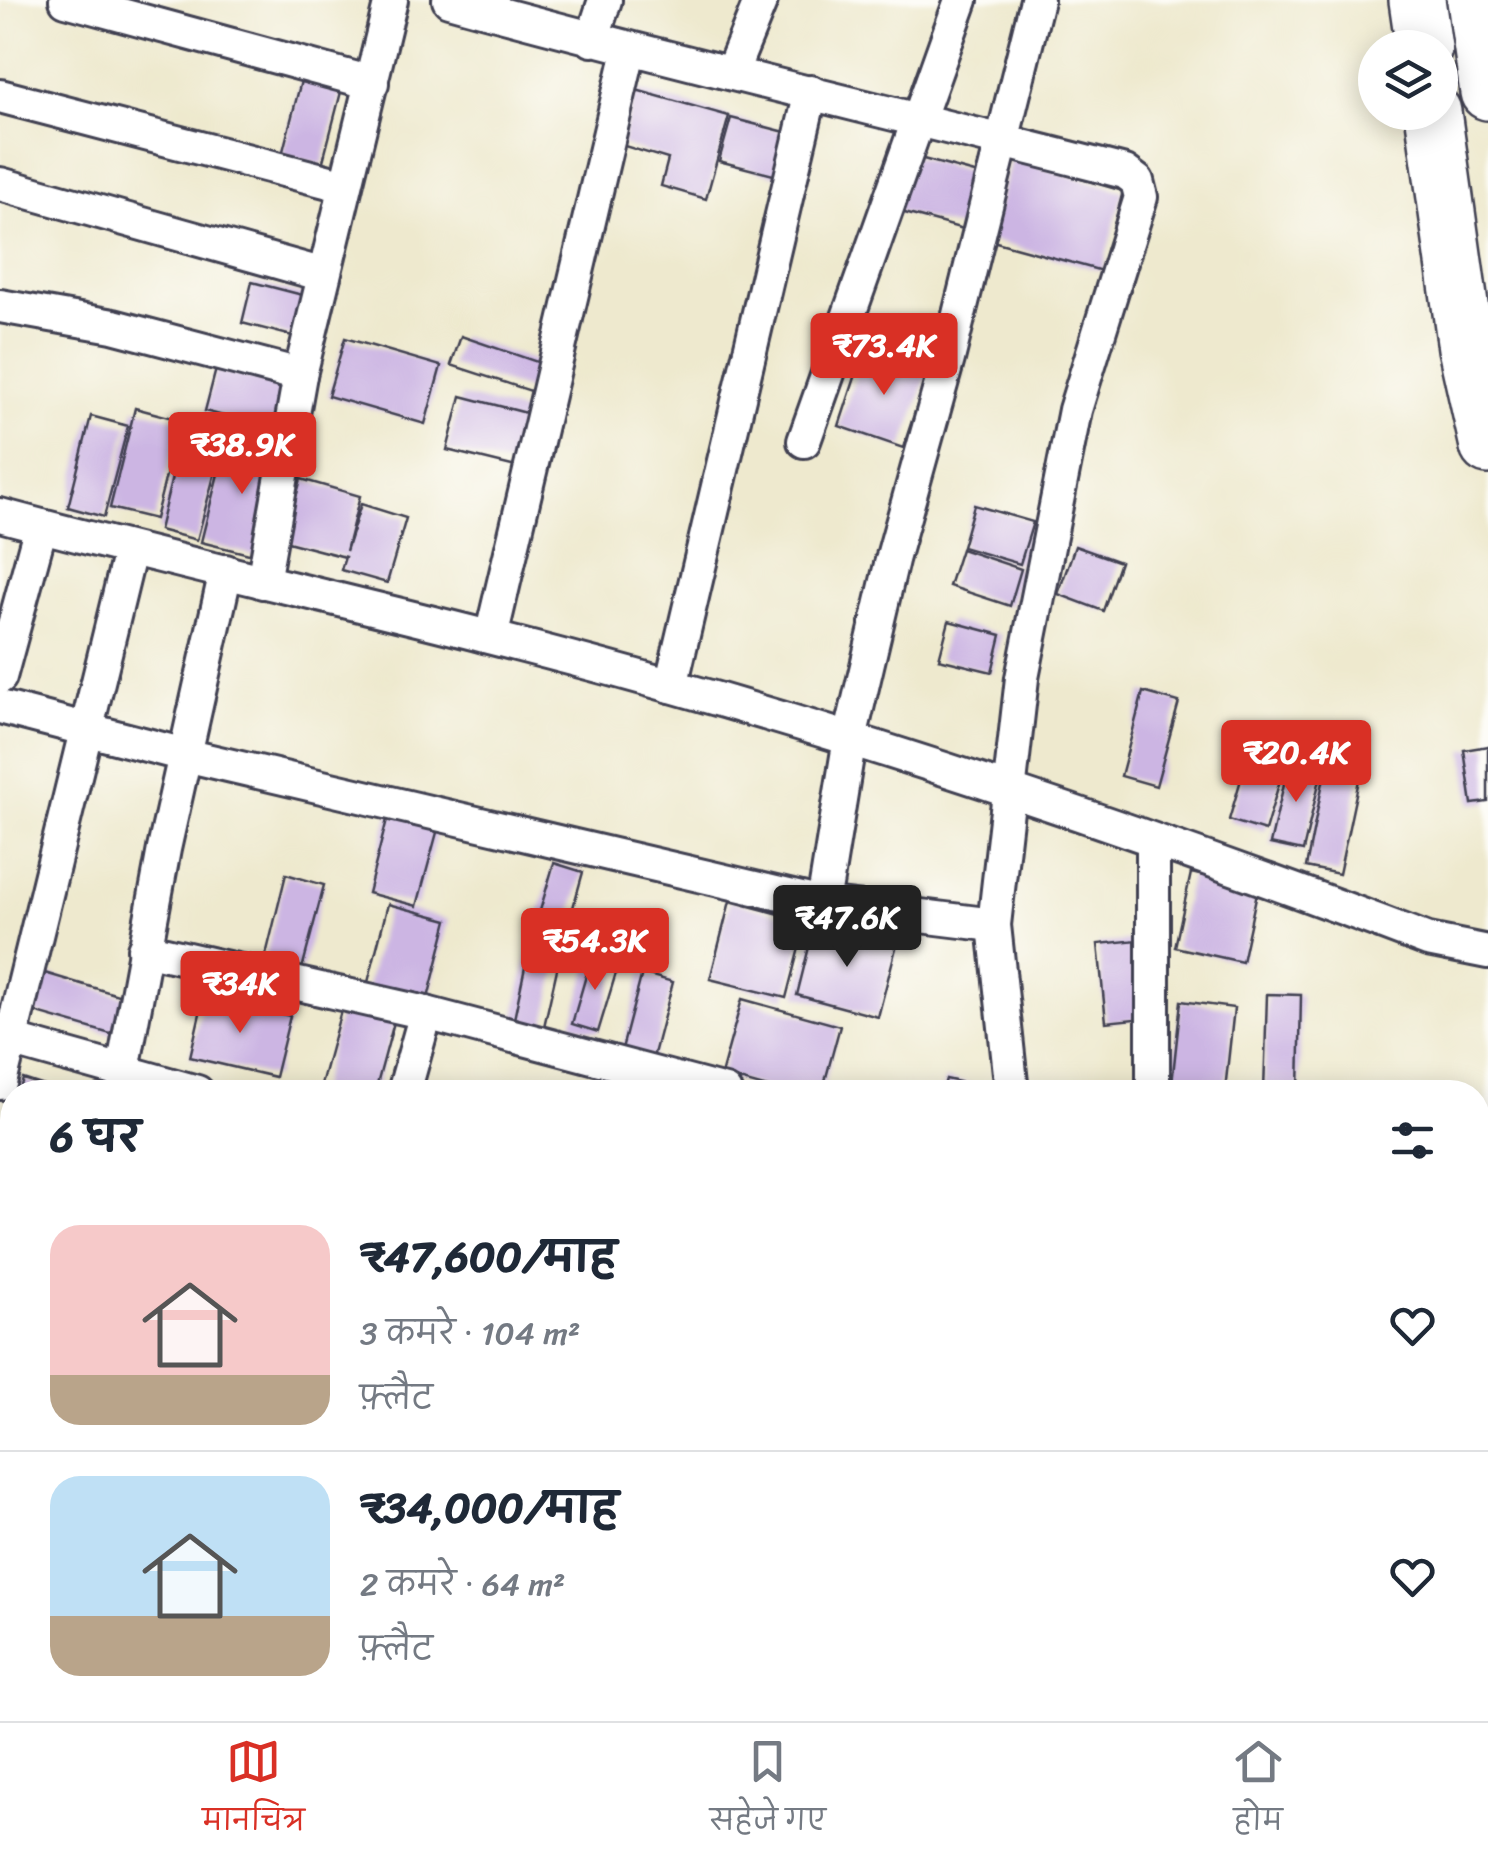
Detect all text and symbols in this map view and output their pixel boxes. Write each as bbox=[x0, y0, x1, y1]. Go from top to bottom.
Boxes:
map controls bbox=[1358, 30, 1458, 130]
button: layers bbox=[1358, 30, 1458, 130]
pin: ₹73.4K bbox=[803, 313, 965, 398]
text: ₹73.4K bbox=[833, 317, 935, 374]
pin: ₹38.9K bbox=[161, 412, 323, 497]
text: ₹38.9K bbox=[190, 416, 294, 473]
pin: ₹20.4K bbox=[1215, 720, 1377, 805]
text: ₹20.4K bbox=[1243, 724, 1349, 781]
pin: ₹47.6K bbox=[766, 885, 928, 970]
text: ₹47.6K bbox=[795, 889, 899, 946]
pin: ₹54.3K bbox=[514, 908, 676, 993]
text: ₹54.3K bbox=[543, 912, 647, 969]
pin: ₹34K bbox=[181, 951, 299, 1036]
text: ₹34K bbox=[203, 955, 277, 1012]
text: 6 घर bbox=[50, 1100, 141, 1174]
icon: filters bbox=[1385, 1113, 1440, 1168]
text: ₹47,600/माह bbox=[360, 1220, 617, 1294]
icon: home bbox=[130, 1265, 250, 1385]
icon: heart bbox=[1385, 1298, 1440, 1353]
text: 3 कमरे · 104 m² bbox=[360, 1305, 580, 1362]
text: फ़्लैट bbox=[360, 1370, 433, 1427]
text: ₹34,000/माह bbox=[360, 1471, 618, 1545]
icon: home bbox=[130, 1516, 250, 1636]
icon: heart bbox=[1385, 1549, 1440, 1604]
text: 2 कमरे · 64 m² bbox=[360, 1556, 565, 1613]
text: फ़्लैट bbox=[360, 1621, 433, 1678]
tab: मानचित्र bbox=[202, 1734, 305, 1851]
tab: सहेजे गए bbox=[710, 1734, 826, 1851]
tab: होम bbox=[1231, 1734, 1286, 1851]

